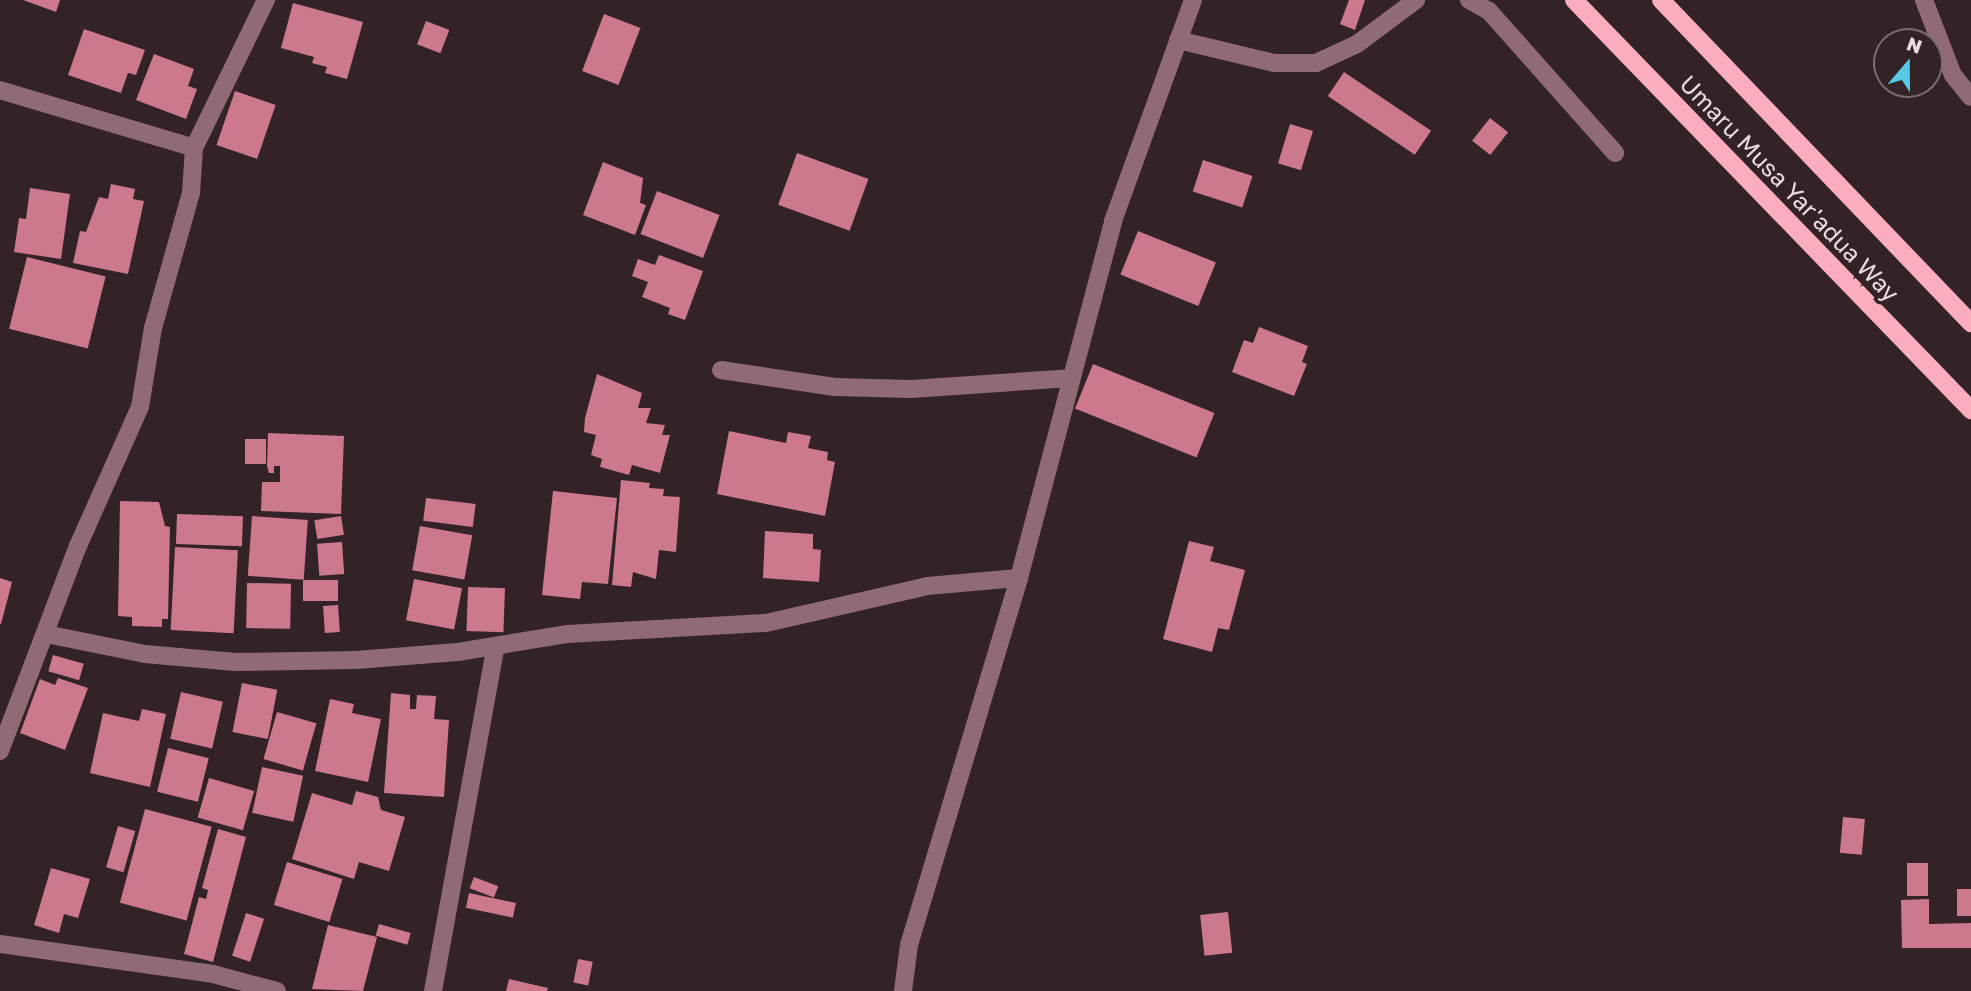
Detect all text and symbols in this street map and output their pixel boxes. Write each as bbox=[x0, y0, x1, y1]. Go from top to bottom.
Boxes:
north arrow bbox=[1873, 28, 1943, 98]
text: N bbox=[1904, 31, 1925, 58]
street label: Umaru Musa Yar'adua Way bbox=[1674, 69, 1906, 307]

